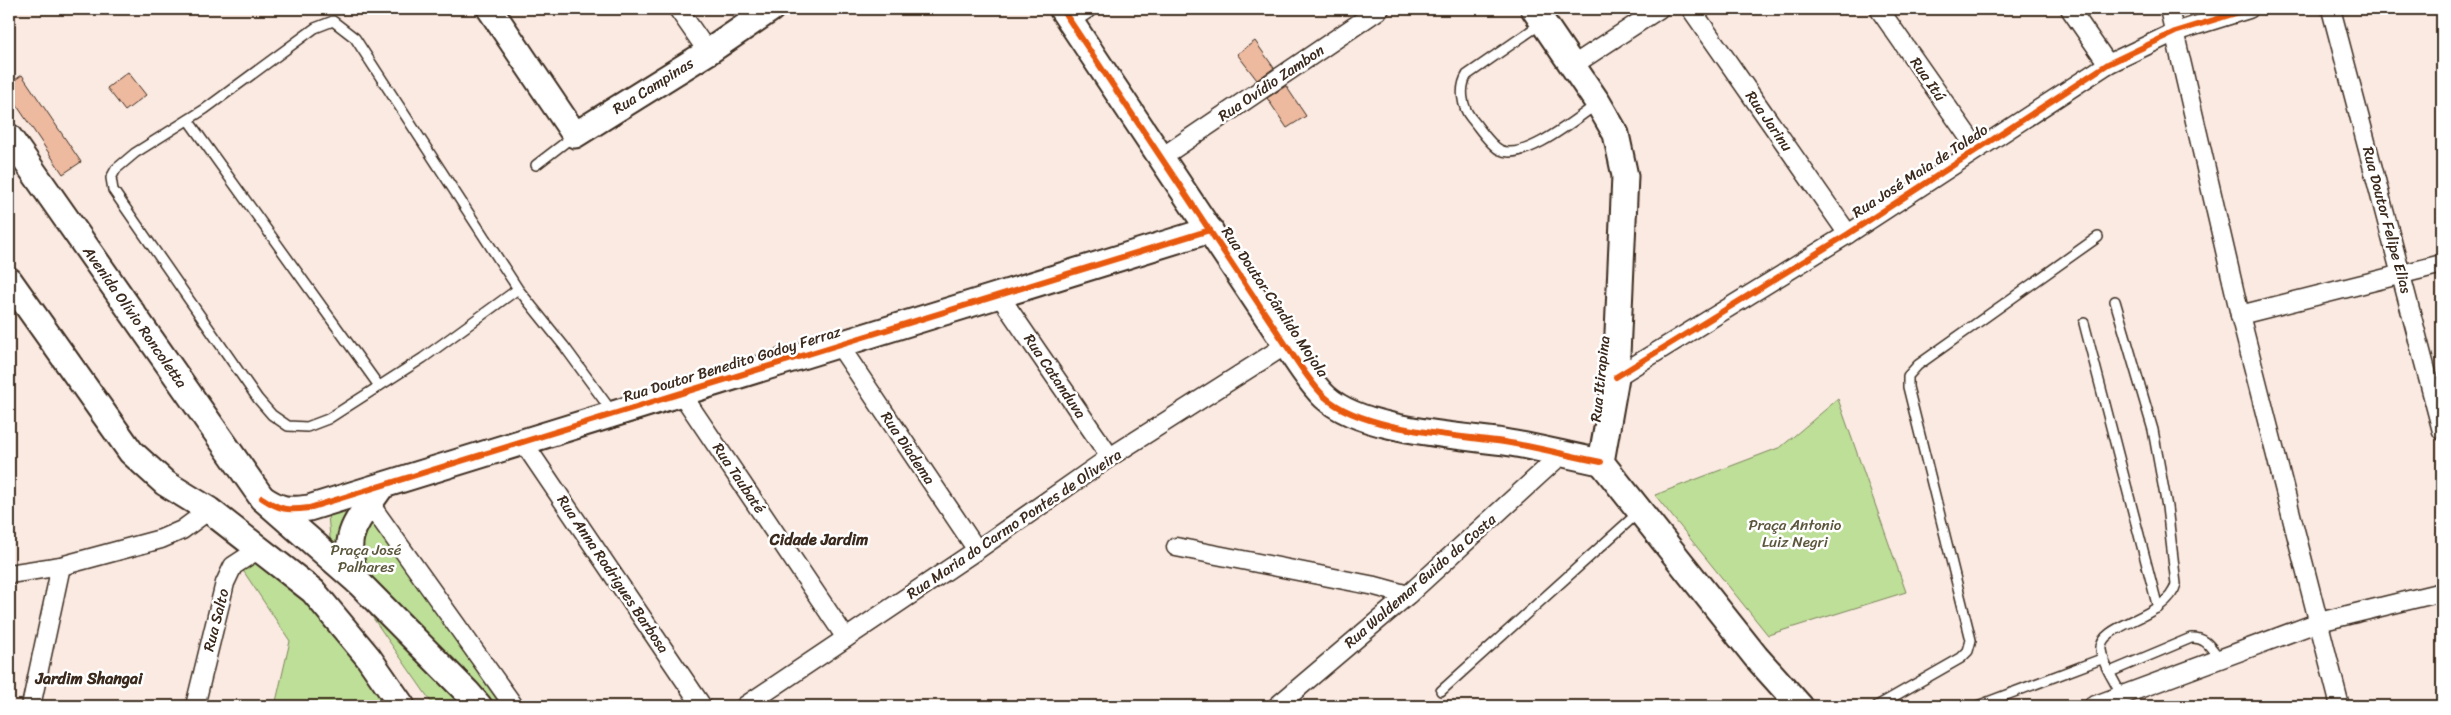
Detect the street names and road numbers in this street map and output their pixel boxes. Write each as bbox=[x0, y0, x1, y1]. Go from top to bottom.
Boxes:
street label: Rua Ovídio Zambon bbox=[1212, 38, 1330, 128]
street label: Rua Campinas bbox=[607, 51, 699, 121]
street label: Rua Itú bbox=[1903, 51, 1953, 107]
street label: Rua Jarinu bbox=[1738, 85, 1800, 157]
street label: Rua José Maia de Toledo bbox=[1847, 117, 1994, 225]
street label: Rua Doutor Felipe Elias bbox=[2355, 144, 2419, 297]
street label: Rua Doutor Cândido Mojola bbox=[1215, 221, 1336, 383]
street label: Avenida Olívio Roncoletta bbox=[75, 240, 194, 394]
street label: Rua Doutor Benedito Godoy Ferraz bbox=[620, 318, 845, 410]
street label: Rua Catanduva bbox=[1017, 328, 1093, 424]
street label: Rua Itirapina bbox=[1583, 334, 1618, 423]
street label: Rua Diadema bbox=[874, 406, 942, 490]
street label: Rua Taubaté bbox=[706, 437, 773, 519]
street label: Rua Maria do Carmo Pontes de Oliveira bbox=[901, 442, 1127, 606]
street label: Rua Anna Rodrigues Barbosa bbox=[550, 489, 676, 659]
street label: Rua Waldemar Guido da Costa bbox=[1338, 507, 1503, 655]
street label: Rua Salto bbox=[196, 585, 236, 654]

